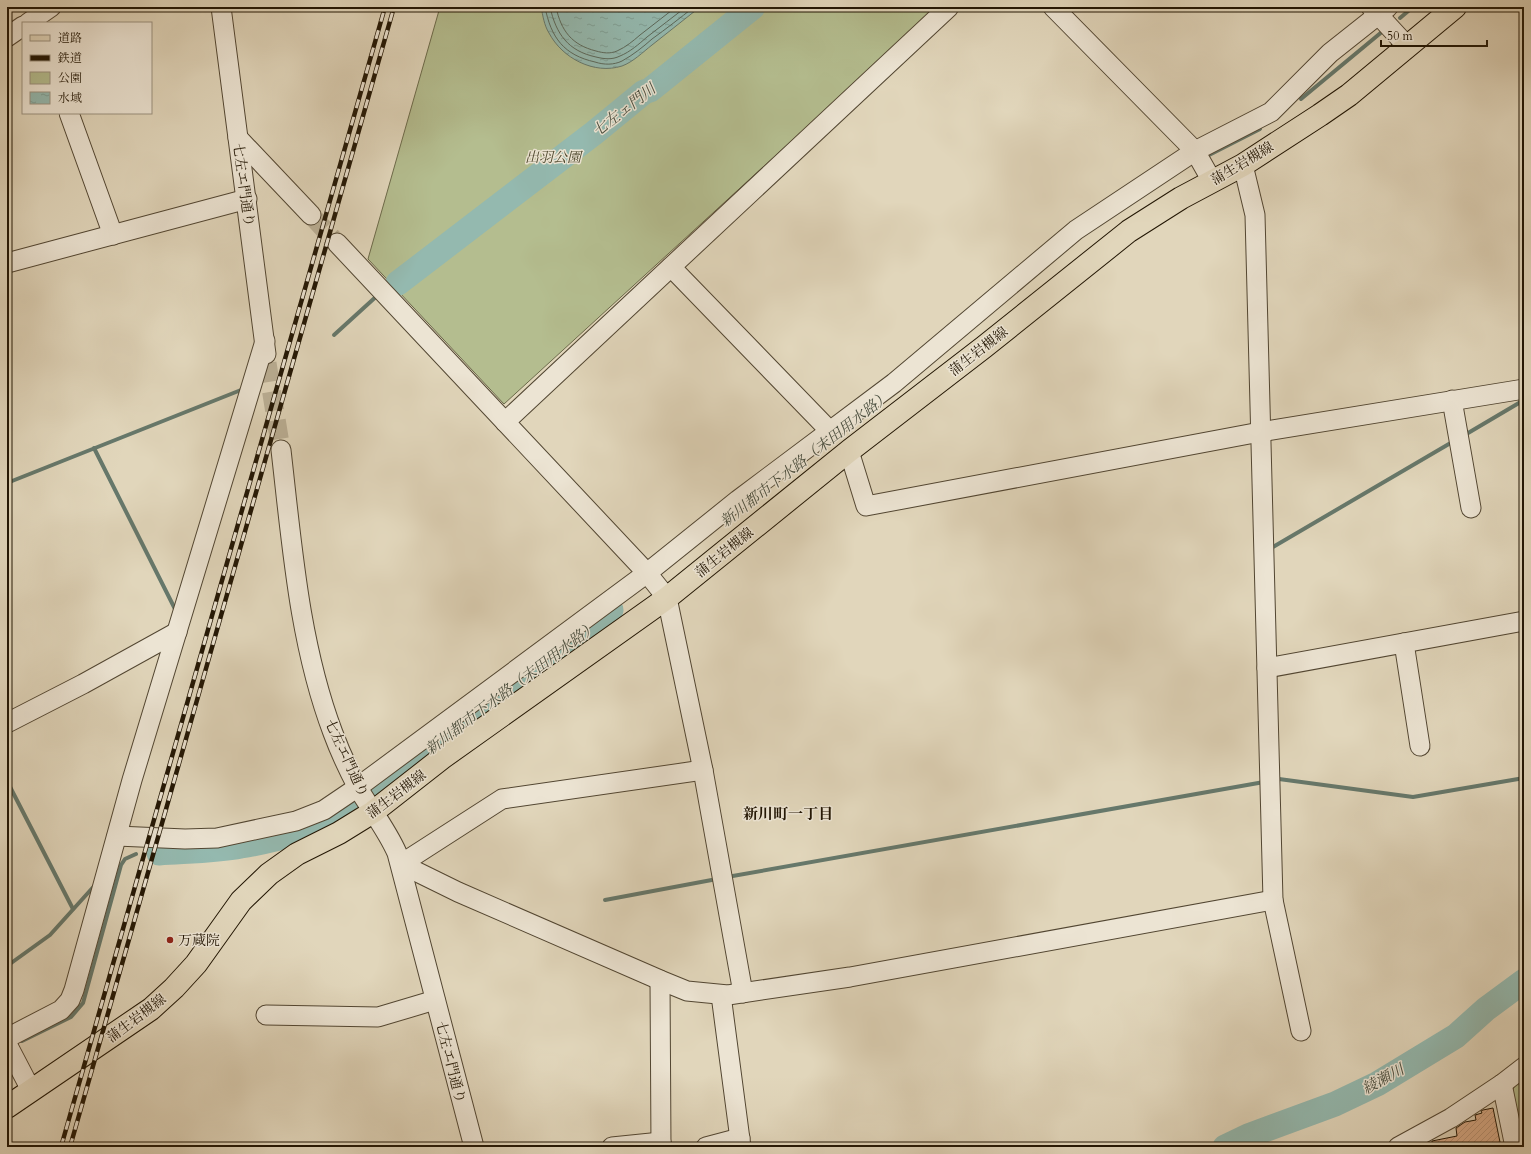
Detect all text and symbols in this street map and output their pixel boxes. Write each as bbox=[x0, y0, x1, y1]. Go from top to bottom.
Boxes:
legend bbox=[22, 22, 152, 114]
scale bar bbox=[1381, 22, 1487, 48]
text: 50 m bbox=[1387, 28, 1414, 44]
text: 道路 bbox=[58, 30, 82, 46]
text: 鉄道 bbox=[57, 50, 82, 66]
text: 公園 bbox=[58, 70, 82, 86]
water label: 七左ェ門川 bbox=[588, 78, 661, 141]
text: 水域 bbox=[58, 90, 82, 106]
street label: 蒲生岩槻線 bbox=[1207, 137, 1277, 190]
street label: 七左エ門通り bbox=[228, 142, 259, 228]
park label: 出羽公園 bbox=[525, 148, 583, 167]
street label: 蒲生岩槻線 bbox=[945, 322, 1012, 380]
water label: 新川都市下水路（末田用水路） bbox=[716, 386, 894, 532]
street label: 蒲生岩槻線 bbox=[691, 523, 757, 582]
water label: 新川都市下水路（末田用水路） bbox=[421, 617, 601, 759]
street label: 七左エ門通り bbox=[320, 716, 373, 800]
street label: 蒲生岩槻線 bbox=[363, 766, 430, 823]
district label: 新川町一丁目 bbox=[743, 804, 833, 824]
place label: 万蔵院 bbox=[178, 931, 220, 950]
marker: 万蔵院 bbox=[165, 935, 175, 945]
street label: 蒲生岩槻線 bbox=[103, 990, 170, 1047]
street label: 七左エ門通り bbox=[431, 1019, 470, 1105]
water label: 綾瀬川 bbox=[1358, 1058, 1409, 1099]

